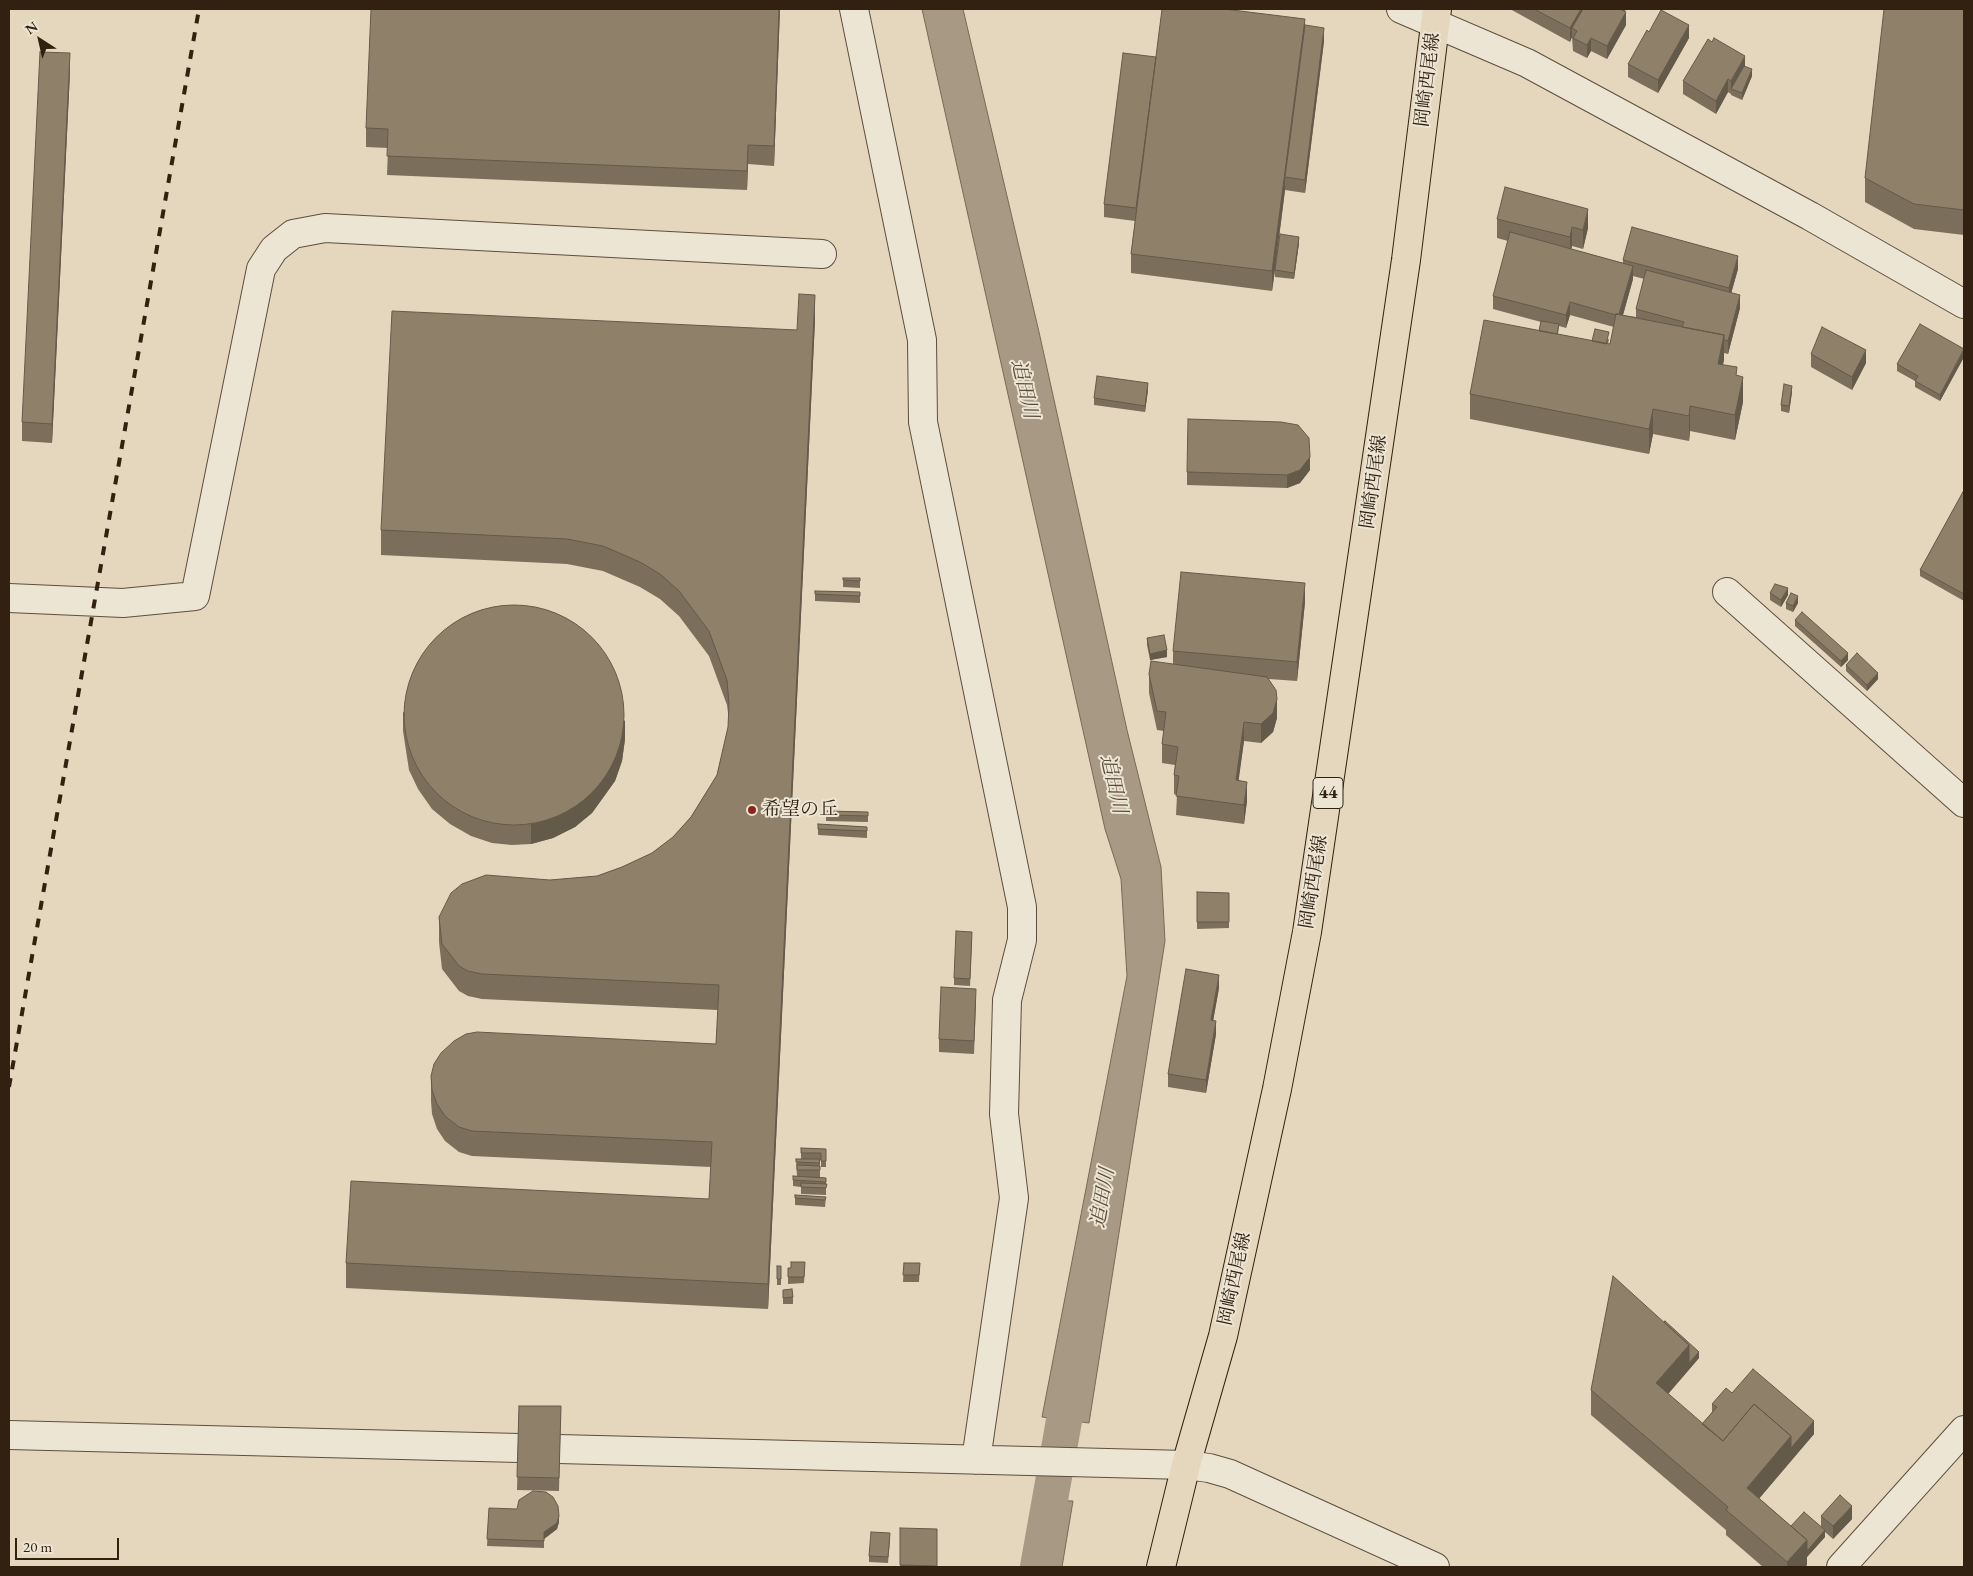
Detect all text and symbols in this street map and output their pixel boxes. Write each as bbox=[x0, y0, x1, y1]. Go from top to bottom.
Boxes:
north arrow bbox=[15, 15, 65, 65]
text: N bbox=[22, 17, 41, 38]
street label: 岡崎西尾線 bbox=[1411, 31, 1445, 129]
water label: 追田川 bbox=[1006, 357, 1042, 421]
street label: 岡崎西尾線 bbox=[1356, 433, 1392, 531]
water label: 追田川 bbox=[1095, 752, 1131, 816]
road number: 44 bbox=[1313, 778, 1343, 808]
place label: 希望の丘 bbox=[762, 799, 838, 821]
marker: 希望の丘 bbox=[746, 804, 758, 816]
street label: 岡崎西尾線 bbox=[1295, 833, 1333, 931]
water label: 追田川 bbox=[1086, 1166, 1120, 1230]
street label: 岡崎西尾線 bbox=[1214, 1230, 1256, 1328]
scale bar bbox=[18, 1528, 121, 1560]
text: 20 m bbox=[23, 1537, 52, 1556]

